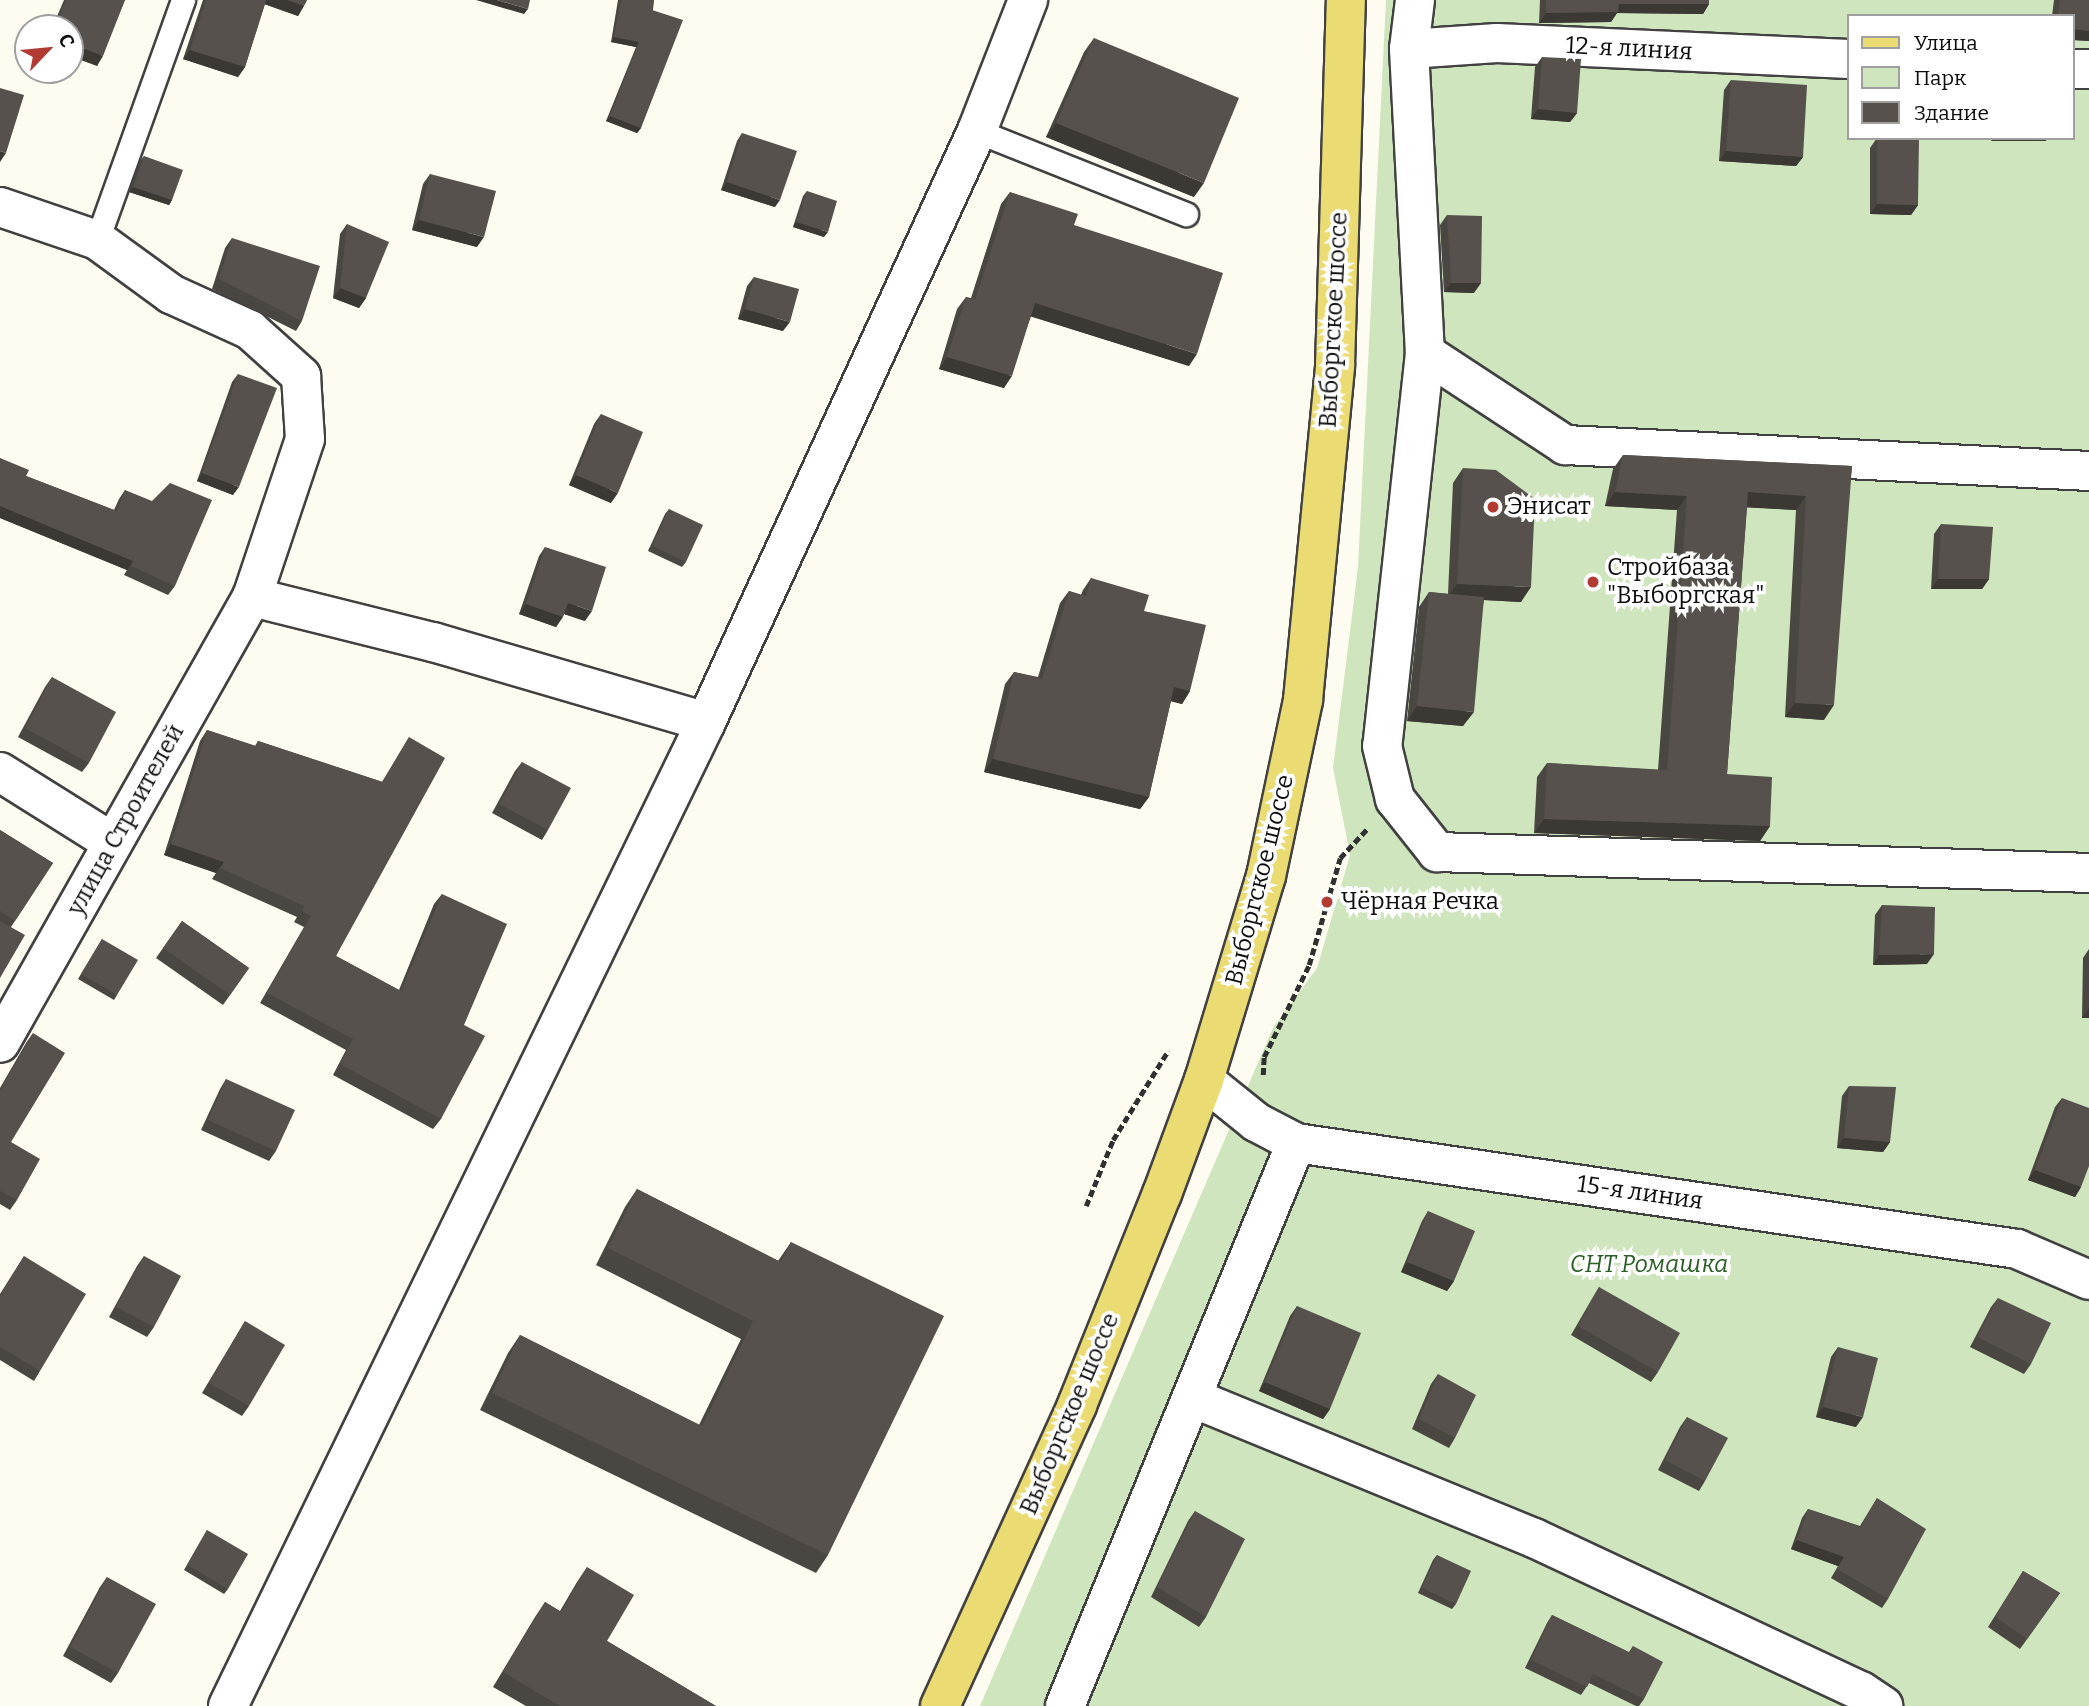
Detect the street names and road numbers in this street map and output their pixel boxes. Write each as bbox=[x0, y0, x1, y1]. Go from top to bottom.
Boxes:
street label: 12-я линия bbox=[1565, 31, 1693, 67]
street label: Выборгское шоссе bbox=[1314, 211, 1354, 429]
street label: улица Строителей bbox=[62, 720, 190, 920]
street label: Выборгское шоссе bbox=[1220, 772, 1300, 988]
street label: 15-я линия bbox=[1575, 1170, 1705, 1216]
street label: Выборгское шоссе bbox=[1015, 1309, 1125, 1519]

